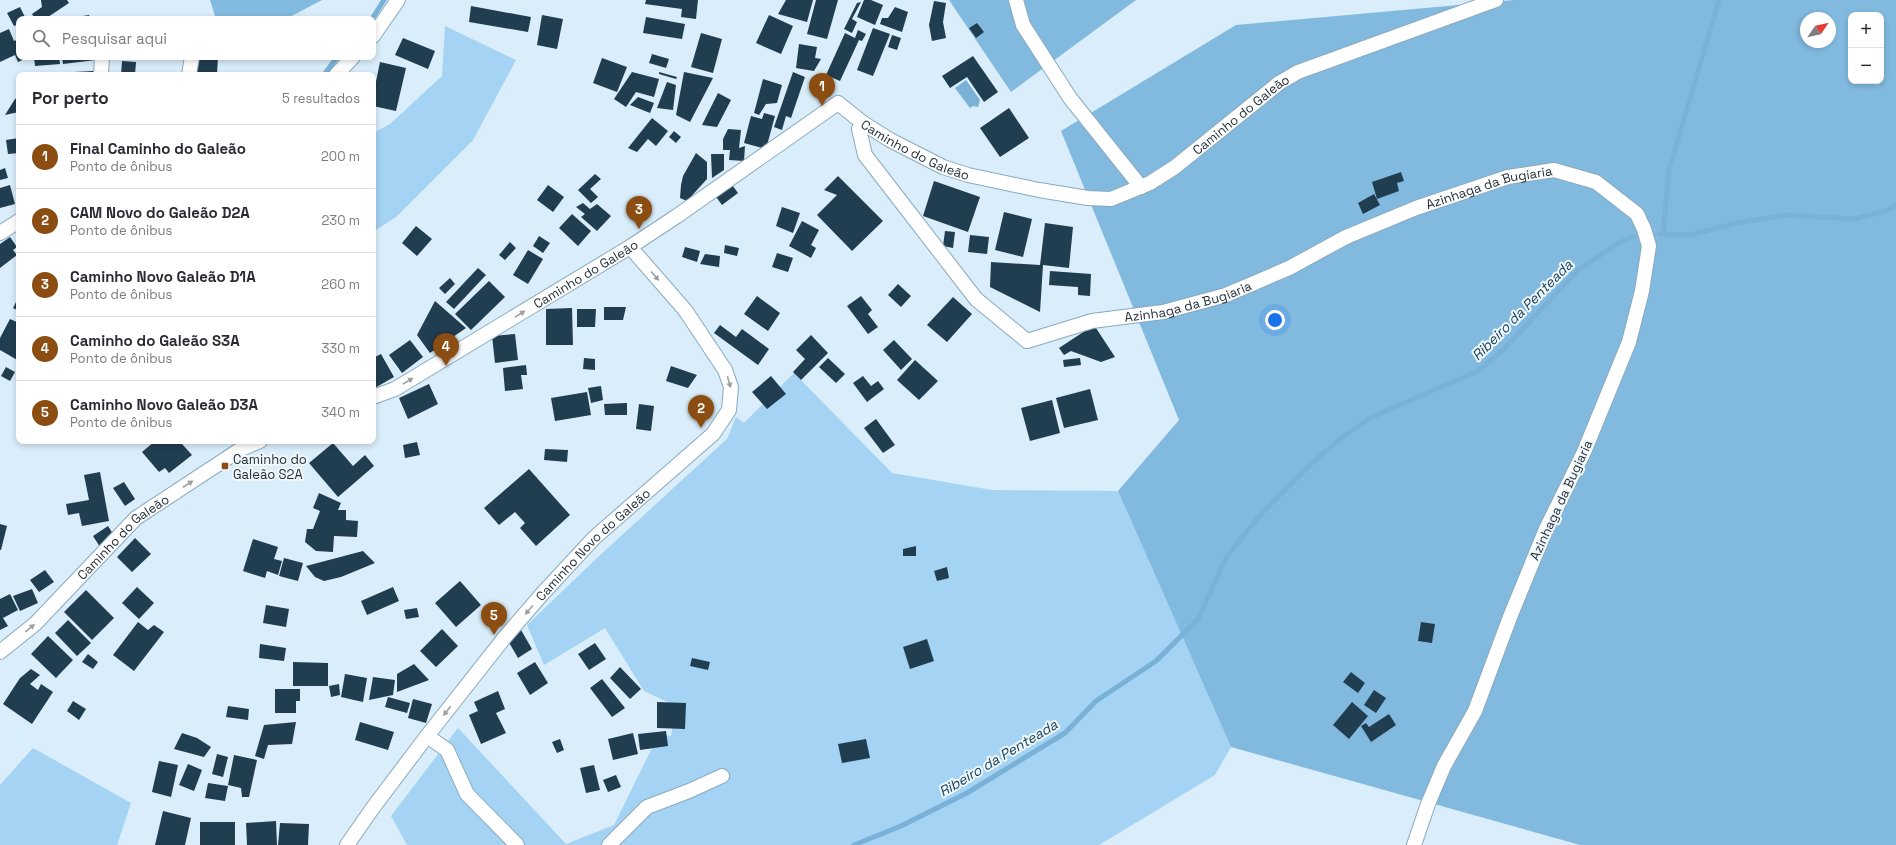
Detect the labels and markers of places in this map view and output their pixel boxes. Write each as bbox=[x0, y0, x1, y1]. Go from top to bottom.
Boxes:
pin: 1 bbox=[809, 73, 835, 106]
pin: 3 bbox=[626, 196, 652, 229]
pin: 4 bbox=[433, 333, 459, 366]
pin: 2 bbox=[688, 395, 714, 428]
place label: Caminho do Galeão S2A bbox=[233, 451, 307, 483]
marker: Caminho do Galeão S2A bbox=[220, 461, 230, 471]
pin: 5 bbox=[481, 602, 507, 635]

